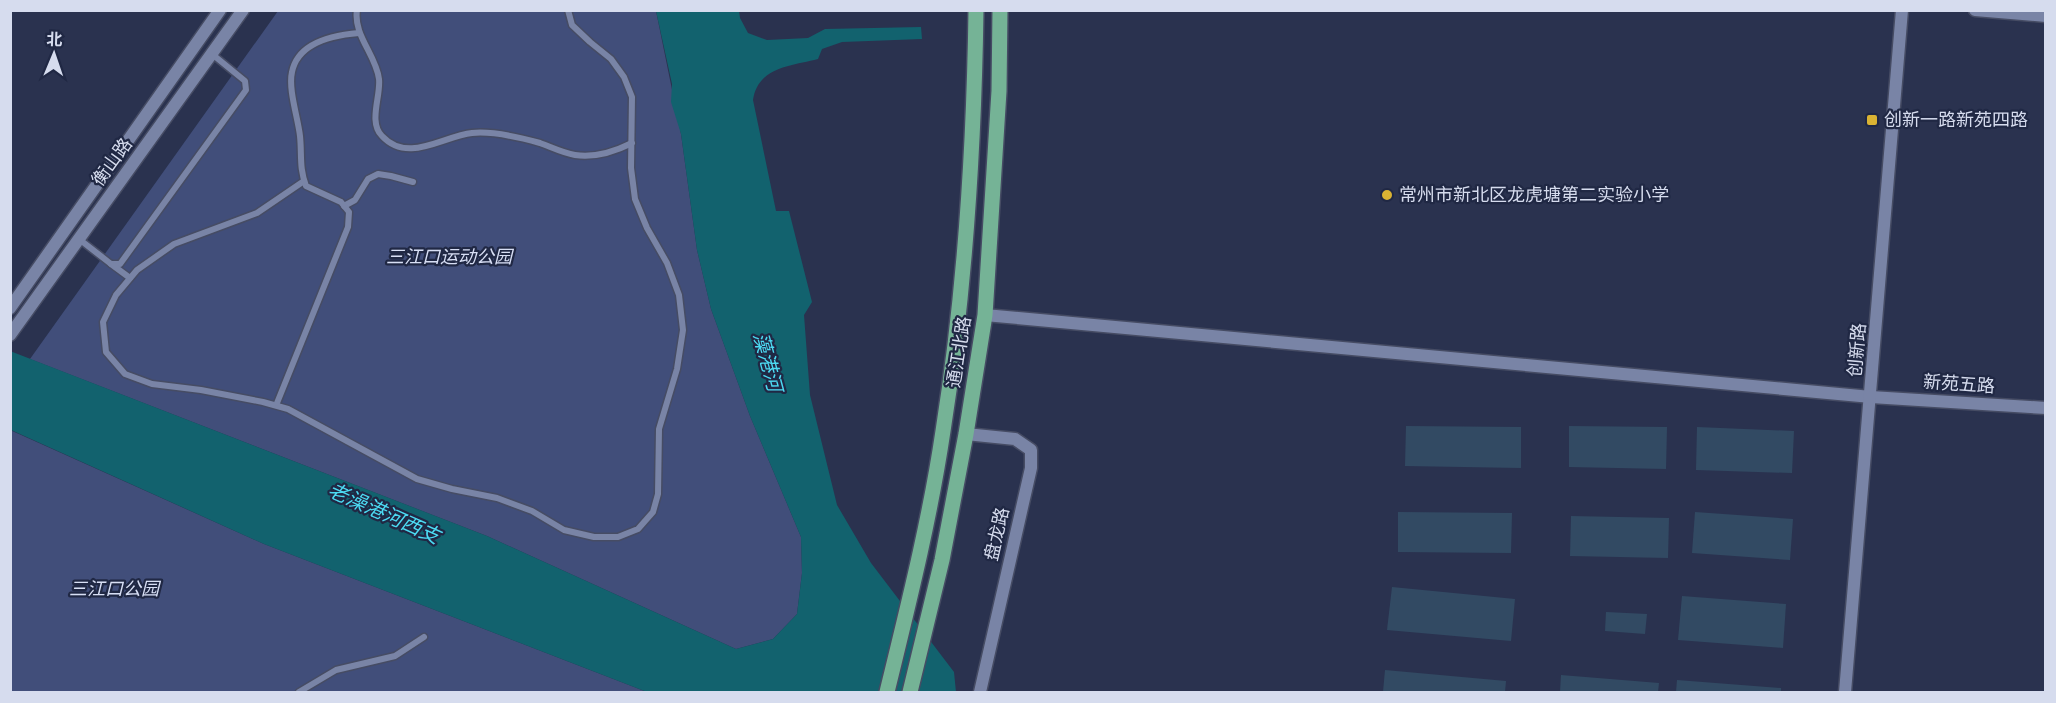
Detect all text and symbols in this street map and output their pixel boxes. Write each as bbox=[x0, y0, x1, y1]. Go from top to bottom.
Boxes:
north arrow bbox=[24, 24, 84, 84]
text: 北 bbox=[46, 28, 63, 50]
place label: 创新一路新苑四路 bbox=[1884, 107, 2028, 131]
marker: 创新一路新苑四路 bbox=[1865, 113, 1879, 127]
street label: 衡山路 bbox=[86, 133, 137, 190]
place label: 常州市新北区龙虎塘第二实验小学 bbox=[1399, 182, 1669, 206]
marker: 常州市新北区龙虎塘第二实验小学 bbox=[1380, 188, 1394, 202]
park label: 三江口运动公园 bbox=[386, 244, 515, 268]
street label: 通江北路 bbox=[941, 314, 975, 389]
street label: 创新路 bbox=[1842, 322, 1870, 378]
water label: 藻港河 bbox=[748, 329, 790, 398]
street label: 新苑五路 bbox=[1922, 369, 1996, 397]
water label: 老澡港河西支 bbox=[324, 476, 446, 550]
street label: 盘龙路 bbox=[978, 505, 1014, 563]
park label: 三江口公园 bbox=[69, 576, 162, 600]

